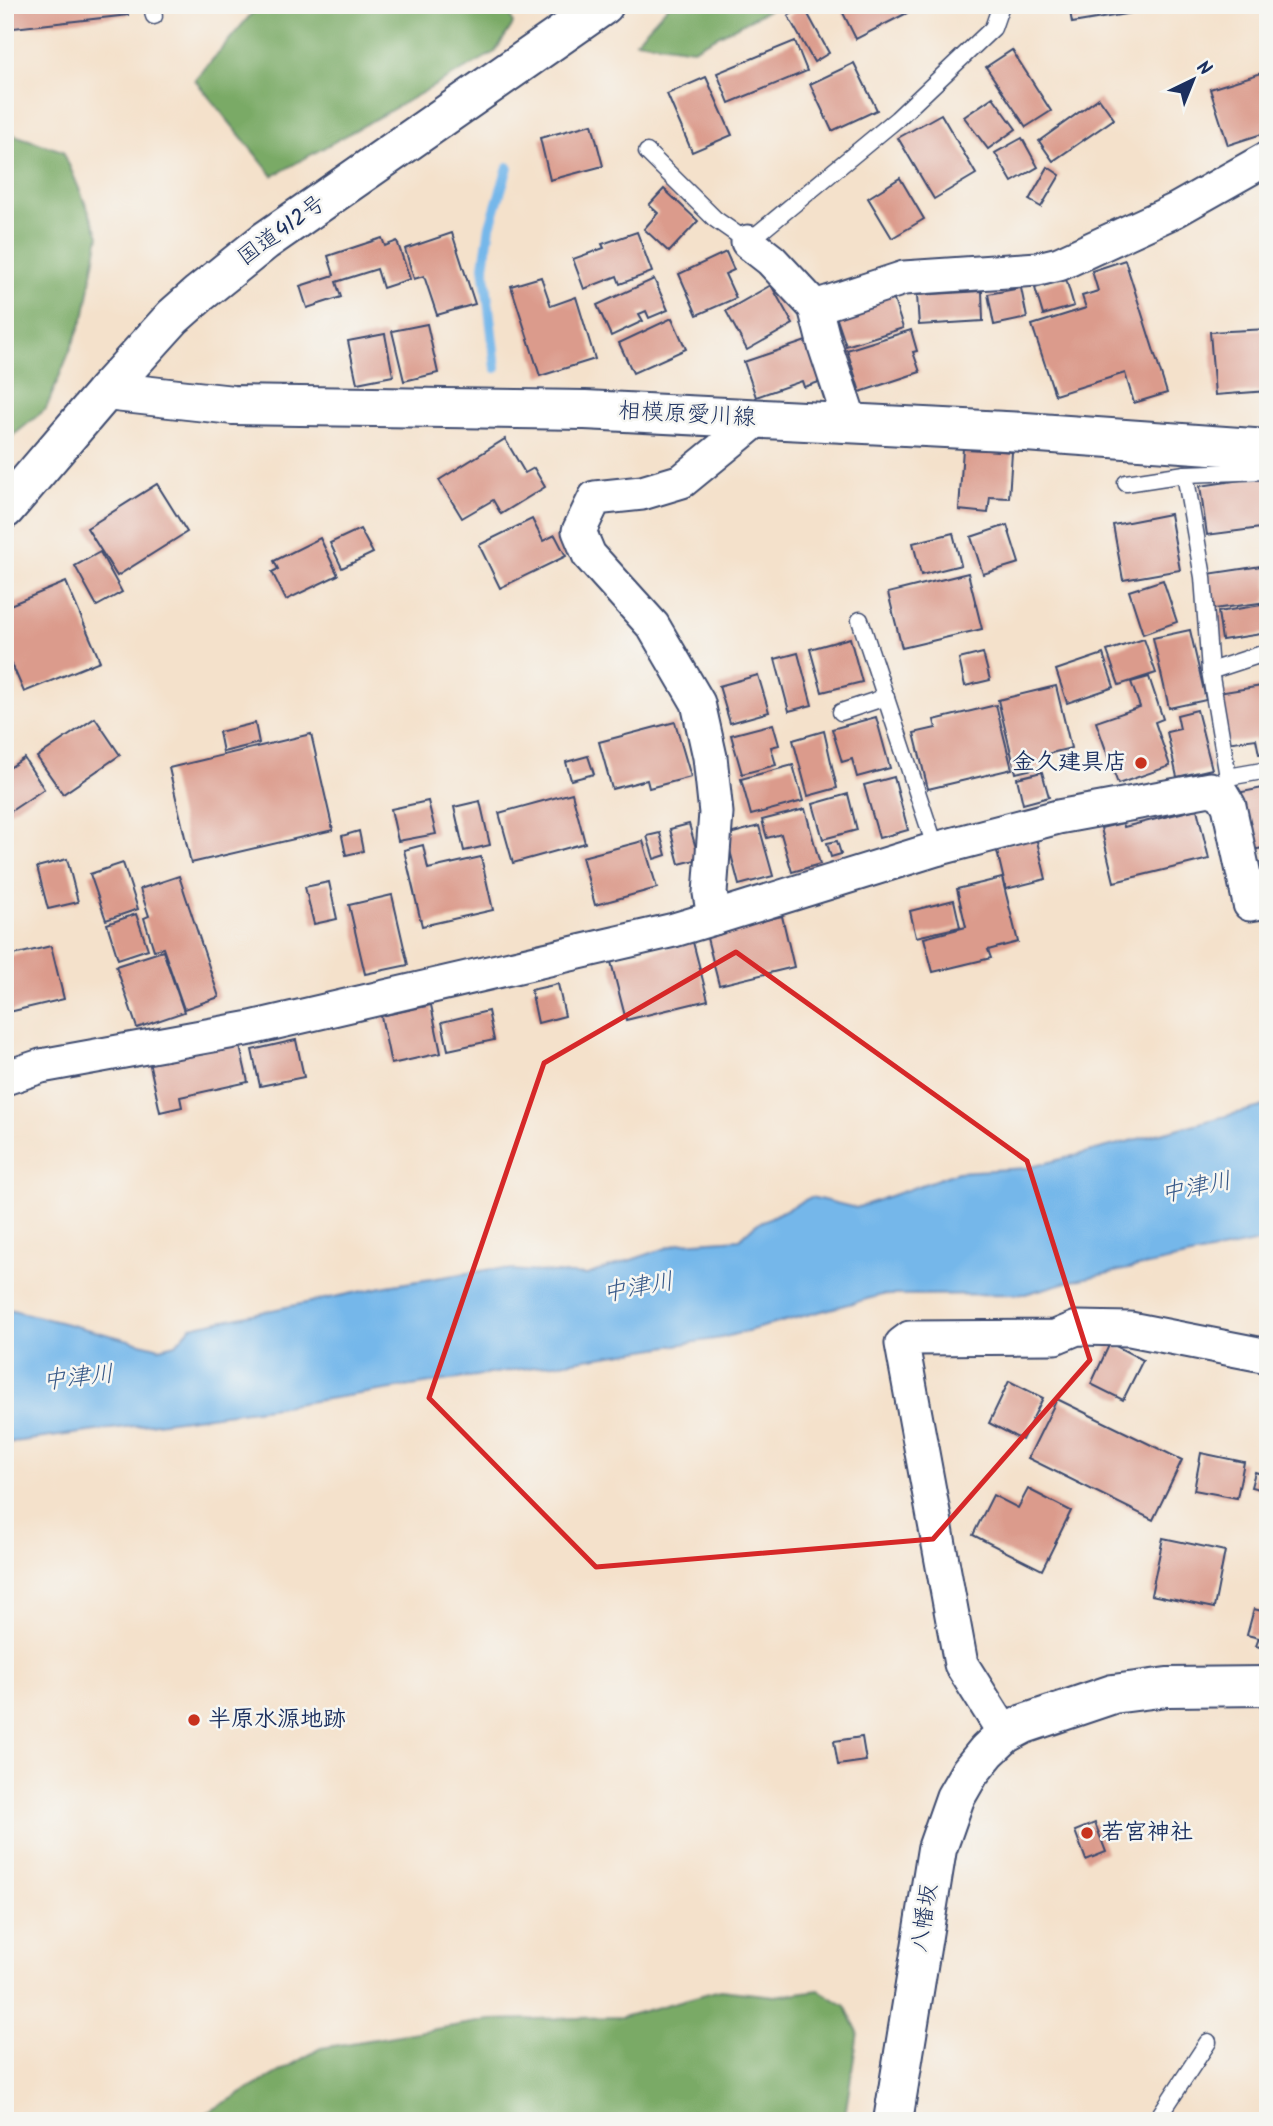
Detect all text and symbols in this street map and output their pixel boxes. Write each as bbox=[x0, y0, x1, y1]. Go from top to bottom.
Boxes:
north arrow bbox=[1158, 46, 1228, 116]
text: N bbox=[1189, 54, 1218, 84]
street label: 国道412号 bbox=[230, 186, 334, 276]
street label: 相模原愛川線 bbox=[617, 393, 757, 437]
place label: 金久建具店 bbox=[1012, 745, 1127, 781]
marker: 金久建具店 bbox=[1133, 755, 1149, 771]
water label: 中津川 bbox=[1157, 1162, 1235, 1214]
water label: 中津川 bbox=[599, 1263, 677, 1313]
water label: 中津川 bbox=[40, 1355, 116, 1401]
place label: 半原水源地跡 bbox=[208, 1702, 346, 1738]
marker: 半原水源地跡 bbox=[186, 1712, 202, 1728]
place label: 若宮神社 bbox=[1101, 1815, 1193, 1851]
marker: 若宮神社 bbox=[1079, 1825, 1095, 1841]
street label: 八幡坂 bbox=[902, 1881, 948, 1955]

